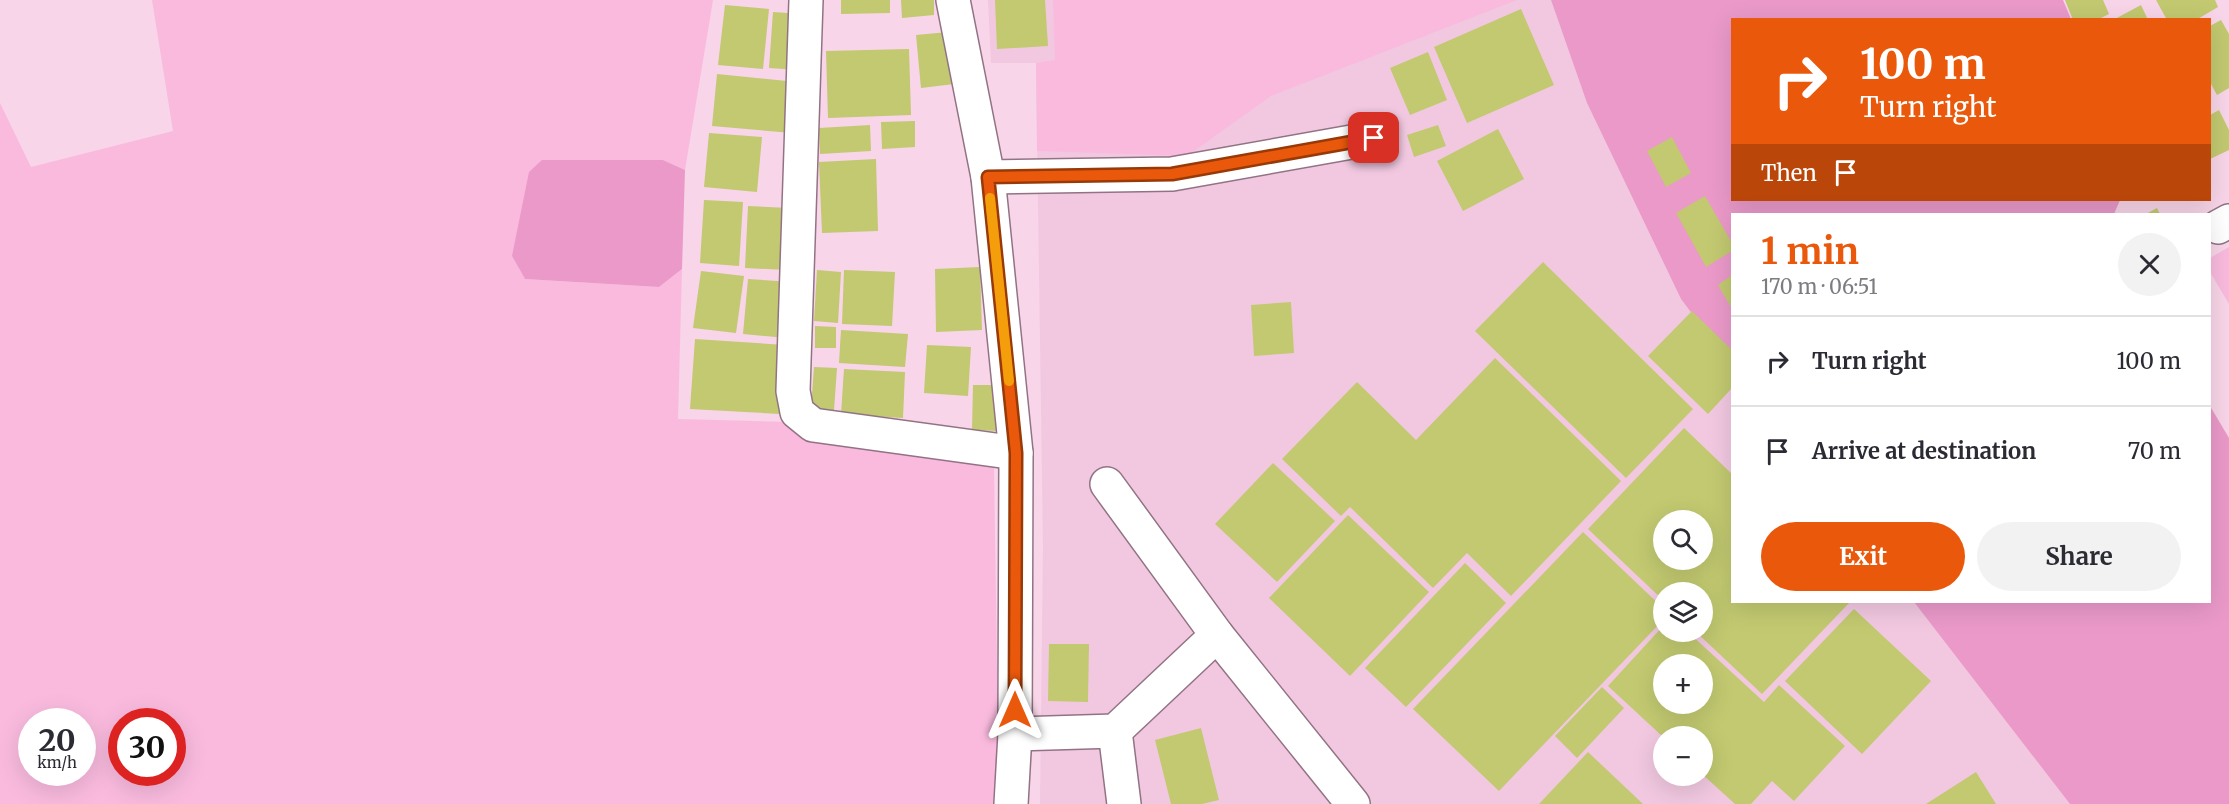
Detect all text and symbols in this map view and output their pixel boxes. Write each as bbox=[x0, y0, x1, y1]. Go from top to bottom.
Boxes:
text: 100 m bbox=[1860, 38, 1986, 90]
icon: right bbox=[1761, 42, 1839, 120]
text: Turn right bbox=[1860, 90, 1997, 124]
pin bbox=[1348, 112, 1399, 163]
icon: arrive bbox=[1357, 121, 1390, 154]
icon: arrive bbox=[1829, 156, 1862, 189]
text: Then bbox=[1761, 159, 1817, 187]
text: 1 min bbox=[1761, 229, 1859, 274]
button: close bbox=[2118, 233, 2181, 296]
text: 170 m · 06:51 bbox=[1761, 274, 1877, 299]
icon: right bbox=[1761, 345, 1794, 378]
text: Turn right bbox=[1812, 347, 1926, 375]
text: 100 m bbox=[2116, 347, 2181, 375]
icon: arrive bbox=[1761, 435, 1794, 468]
text: Arrive at destination bbox=[1812, 437, 2036, 465]
text: 70 m bbox=[2128, 437, 2181, 465]
map controls bbox=[1653, 510, 1713, 786]
button: search bbox=[1653, 510, 1713, 570]
button: Exit bbox=[1761, 522, 1965, 591]
button: Share bbox=[1977, 522, 2181, 591]
button: layers bbox=[1653, 582, 1713, 642]
button: + bbox=[1653, 654, 1713, 714]
position arrow bbox=[983, 678, 1047, 742]
speed limit sign: 30 bbox=[108, 708, 186, 786]
text: 20 bbox=[38, 721, 76, 759]
button: − bbox=[1653, 726, 1713, 786]
text: km/h bbox=[37, 753, 77, 772]

